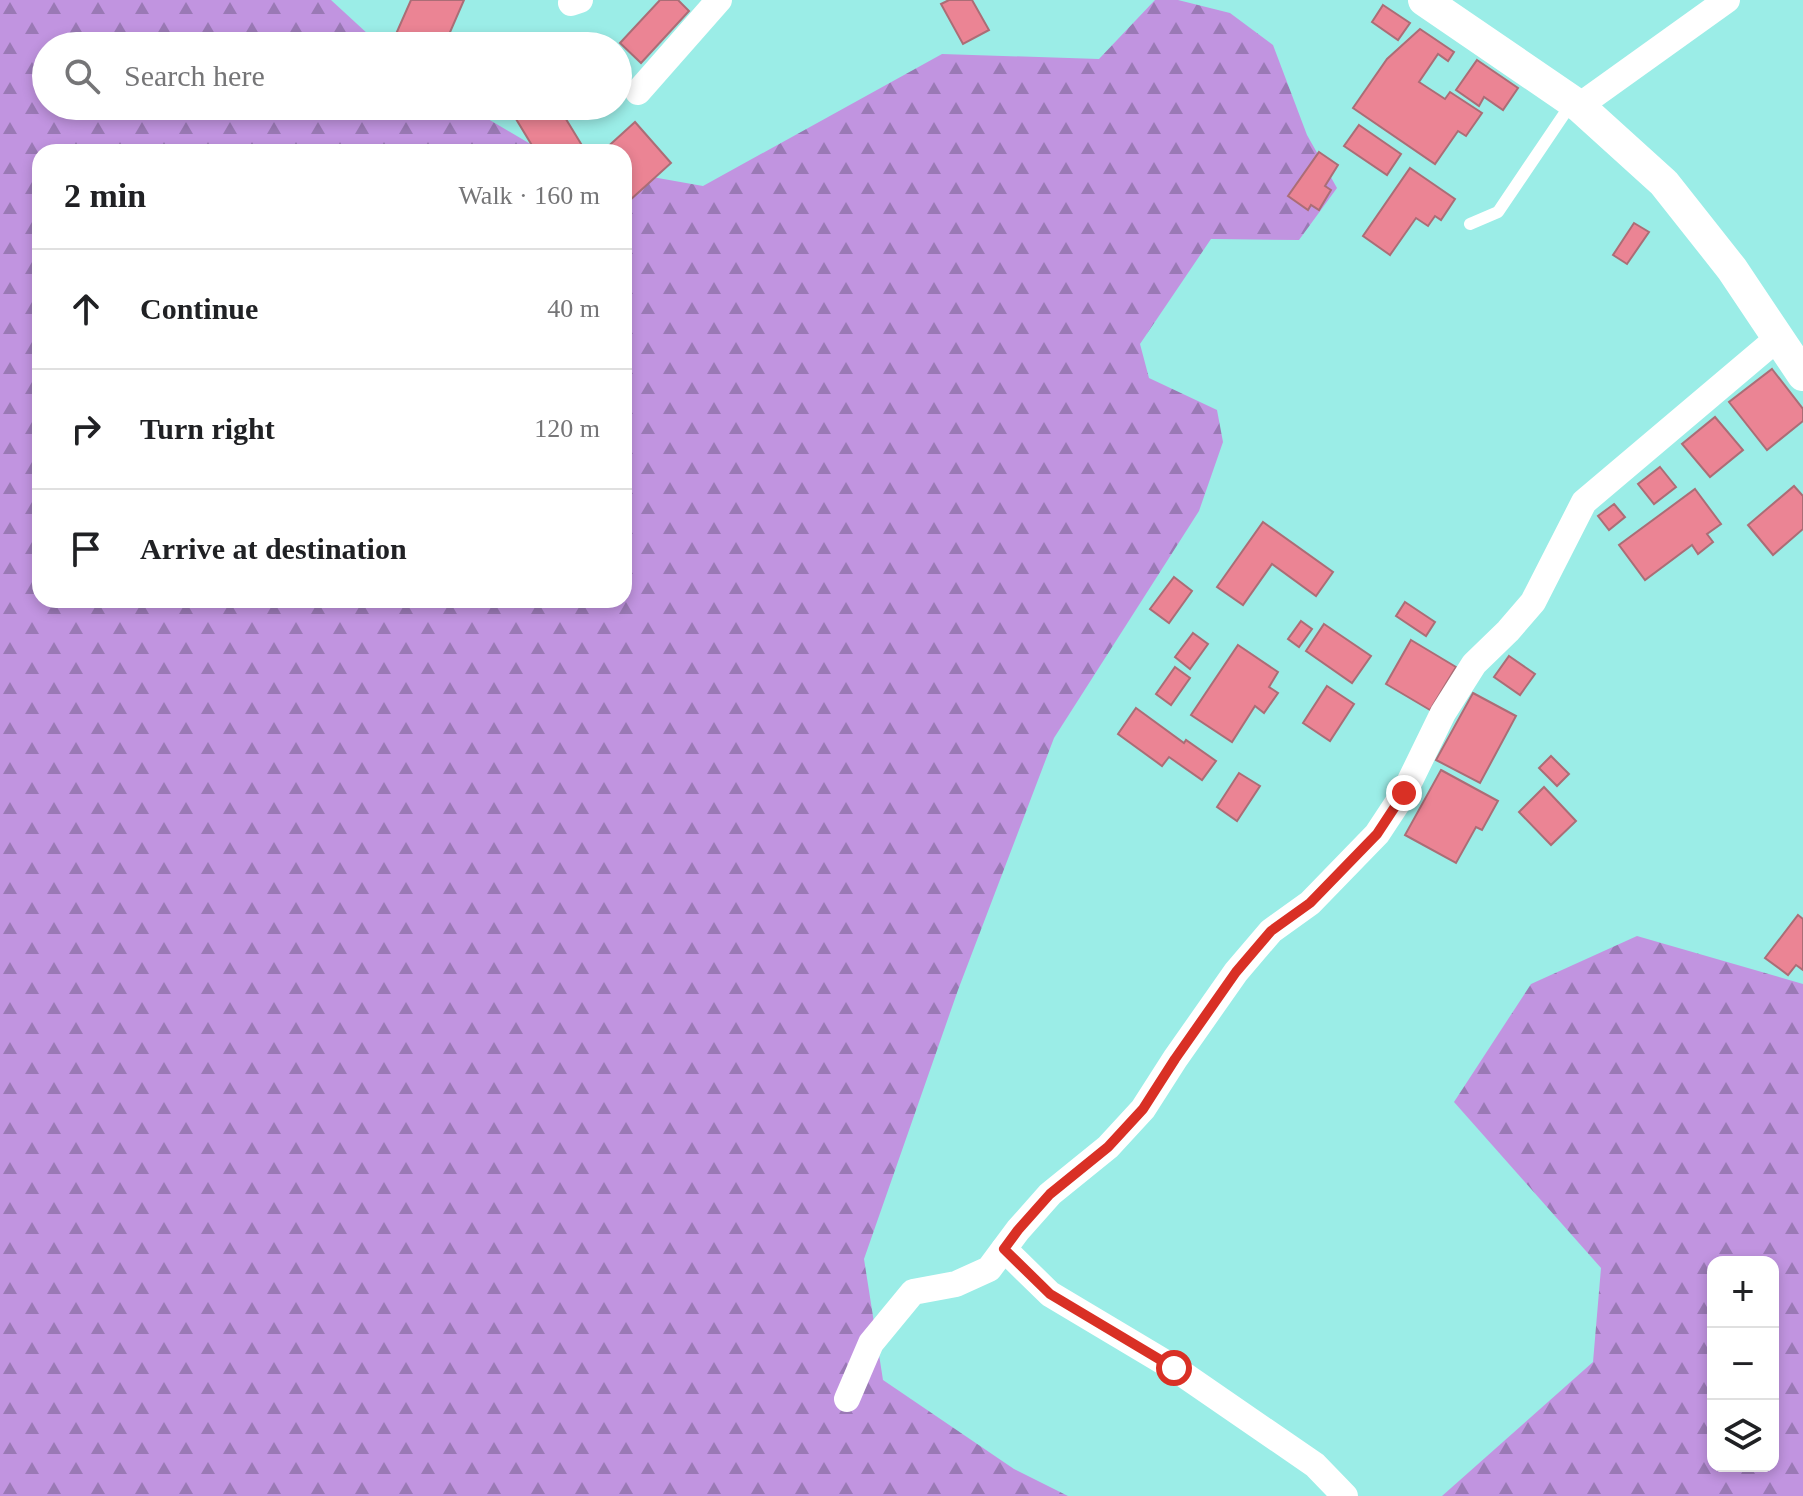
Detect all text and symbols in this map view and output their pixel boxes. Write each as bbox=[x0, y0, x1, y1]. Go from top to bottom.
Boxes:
search box bbox=[32, 32, 632, 120]
icon: search bbox=[60, 54, 104, 98]
text: Search here bbox=[124, 59, 265, 92]
text: 2 min bbox=[64, 177, 146, 214]
text: Walk · 160 m bbox=[458, 181, 600, 210]
icon: ahead bbox=[64, 287, 108, 331]
text: Continue bbox=[140, 292, 258, 325]
text: 40 m bbox=[547, 294, 600, 323]
icon: right bbox=[64, 407, 108, 451]
text: Turn right bbox=[140, 412, 275, 445]
text: 120 m bbox=[534, 414, 600, 443]
icon: arrive bbox=[64, 527, 108, 571]
text: Arrive at destination bbox=[140, 532, 407, 565]
route end bbox=[1386, 775, 1422, 811]
map controls bbox=[1707, 1256, 1779, 1472]
button: + bbox=[1707, 1256, 1779, 1328]
button: − bbox=[1707, 1328, 1779, 1400]
route start bbox=[1156, 1350, 1192, 1386]
button: layers bbox=[1707, 1400, 1779, 1472]

